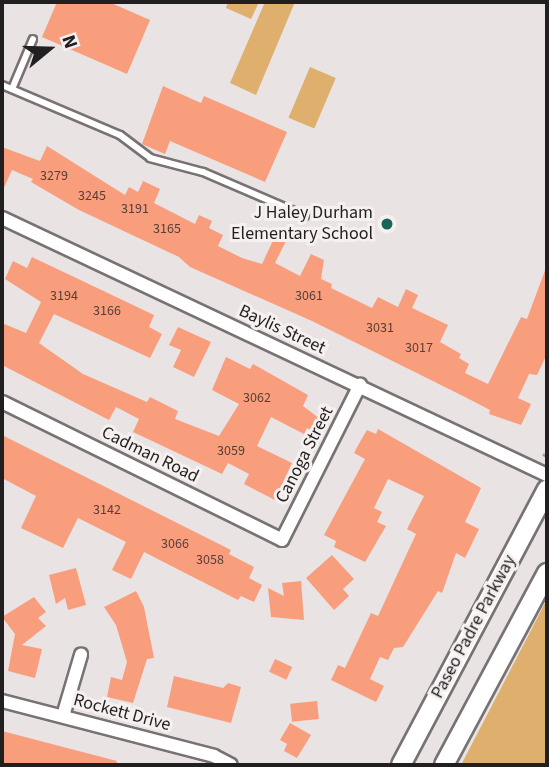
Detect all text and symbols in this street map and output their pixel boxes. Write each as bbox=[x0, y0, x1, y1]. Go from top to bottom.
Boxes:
north arrow bbox=[14, 14, 84, 84]
text: N bbox=[55, 32, 84, 52]
house number: 3279 bbox=[40, 168, 68, 184]
house number: 3245 bbox=[78, 188, 106, 204]
house number: 3191 bbox=[121, 201, 149, 217]
place label: J Haley Durham Elementary School bbox=[231, 203, 373, 246]
marker: J Haley Durham Elementary School bbox=[379, 216, 395, 232]
house number: 3165 bbox=[153, 221, 181, 237]
house number: 3194 bbox=[50, 288, 78, 304]
house number: 3061 bbox=[295, 288, 323, 304]
street label: Baylis Street bbox=[235, 300, 329, 360]
house number: 3166 bbox=[93, 303, 121, 319]
house number: 3031 bbox=[366, 320, 394, 336]
house number: 3017 bbox=[405, 340, 433, 356]
house number: 3062 bbox=[243, 390, 271, 406]
street label: Canoga Street bbox=[271, 403, 339, 507]
street label: Cadman Road bbox=[98, 422, 202, 488]
house number: 3059 bbox=[217, 443, 245, 459]
house number: 3142 bbox=[93, 502, 121, 518]
house number: 3066 bbox=[161, 536, 189, 552]
house number: 3058 bbox=[196, 552, 224, 568]
street label: Paseo Padre Parkway bbox=[427, 552, 521, 702]
street label: Rockett Drive bbox=[71, 690, 173, 736]

